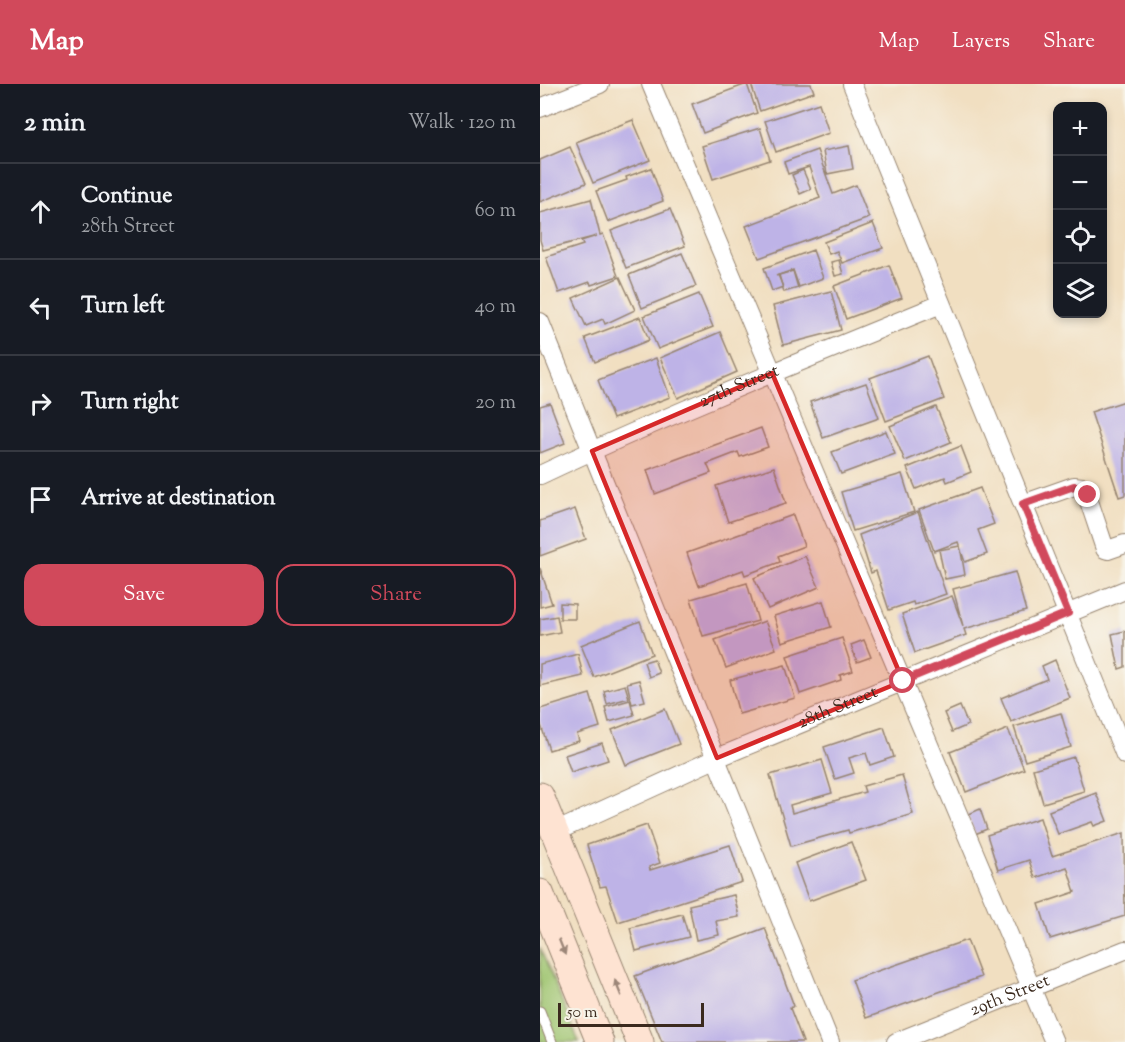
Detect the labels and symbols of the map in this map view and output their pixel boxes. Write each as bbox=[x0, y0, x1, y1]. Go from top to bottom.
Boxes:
street label: 27th Street bbox=[695, 359, 783, 415]
route end bbox=[1074, 481, 1100, 507]
route start bbox=[889, 667, 915, 693]
street label: 28th Street bbox=[794, 680, 882, 736]
one-way arrow bbox=[557, 939, 567, 957]
street label: 29th Street bbox=[966, 968, 1054, 1024]
one-way arrow bbox=[613, 979, 622, 997]
scale bar bbox=[558, 1000, 704, 1028]

